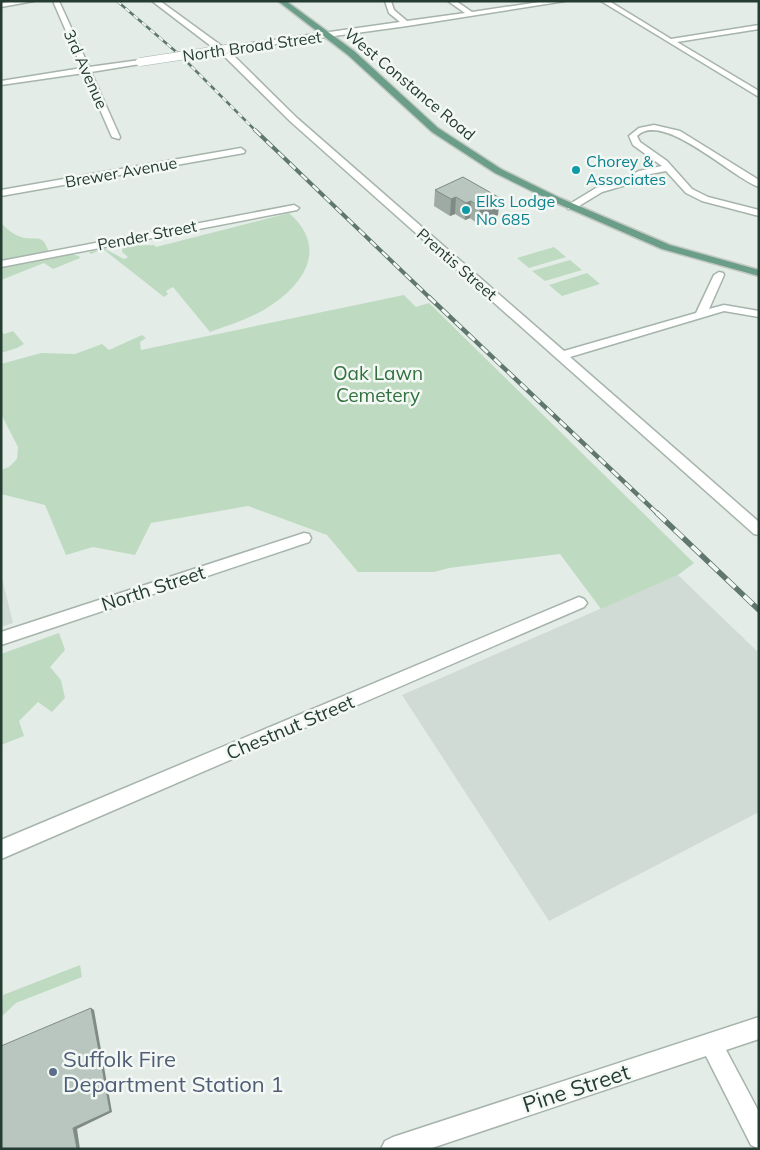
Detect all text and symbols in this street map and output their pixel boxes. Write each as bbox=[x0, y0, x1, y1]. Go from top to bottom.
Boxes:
street label: West Constance Road bbox=[341, 24, 479, 144]
street label: 3rd Avenue bbox=[60, 26, 112, 112]
street label: North Broad Street bbox=[181, 26, 323, 66]
place label: Chorey & Associates bbox=[586, 151, 666, 189]
street label: Brewer Avenue bbox=[63, 152, 179, 192]
marker: Chorey & Associates bbox=[570, 164, 582, 176]
place label: Elks Lodge No 685 bbox=[476, 191, 555, 229]
marker: Elks Lodge No 685 bbox=[460, 204, 472, 216]
street label: Pender Street bbox=[96, 216, 199, 254]
street label: Prentis Street bbox=[413, 224, 502, 305]
park label: Oak Lawn Cemetery bbox=[333, 361, 423, 407]
street label: North Street bbox=[98, 560, 208, 616]
street label: Chestnut Street bbox=[222, 689, 358, 765]
place label: Suffolk Fire Department Station 1 bbox=[63, 1045, 284, 1098]
street label: Pine Street bbox=[519, 1057, 633, 1118]
marker: Suffolk Fire Department Station 1 bbox=[47, 1066, 59, 1078]

